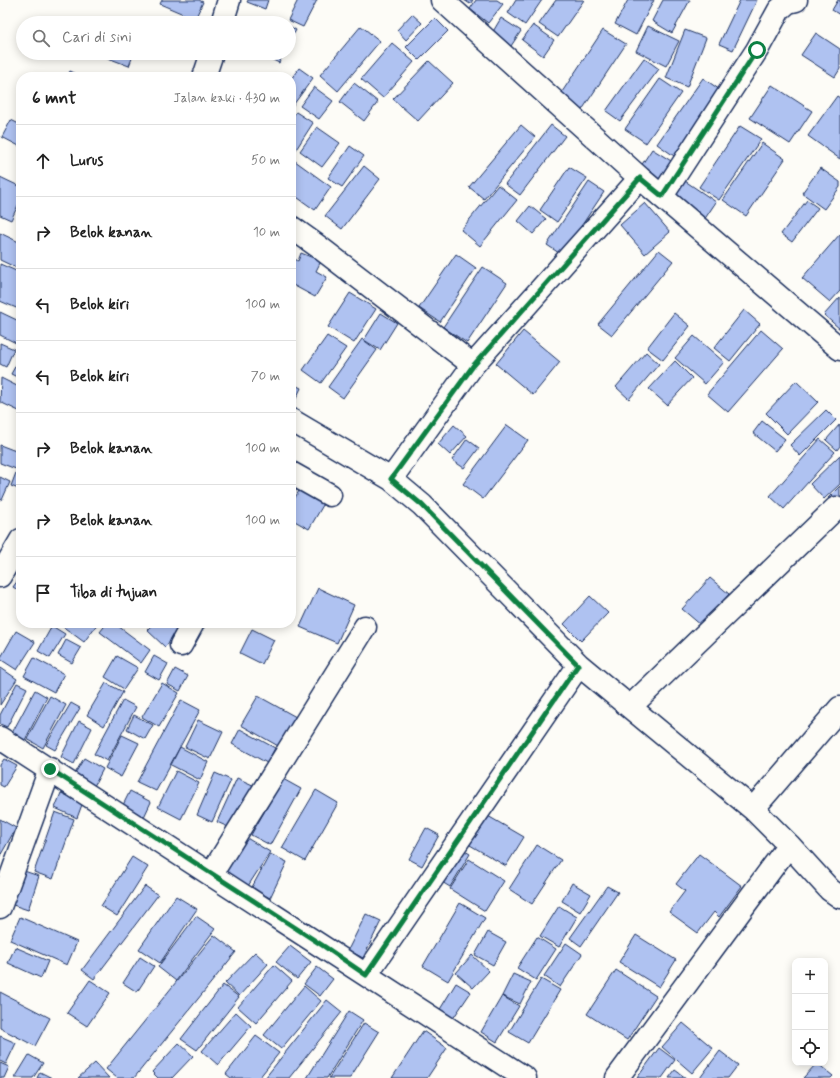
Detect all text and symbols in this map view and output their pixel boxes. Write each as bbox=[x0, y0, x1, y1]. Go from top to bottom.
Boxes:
search box bbox=[16, 16, 296, 60]
icon: search bbox=[30, 27, 52, 49]
text: Cari di sini bbox=[62, 28, 132, 48]
route start bbox=[748, 41, 766, 59]
text: 6 mnt bbox=[32, 87, 76, 109]
text: Jalan kaki · 430 m bbox=[173, 90, 280, 107]
icon: ahead bbox=[32, 150, 54, 172]
text: Lurus bbox=[70, 151, 103, 171]
text: 50 m bbox=[251, 152, 280, 169]
icon: right bbox=[32, 222, 54, 244]
text: Belok kanan bbox=[70, 223, 153, 243]
text: 10 m bbox=[253, 224, 280, 241]
icon: left bbox=[32, 294, 54, 316]
text: Belok kiri bbox=[70, 295, 129, 315]
text: 100 m bbox=[245, 296, 280, 313]
icon: left bbox=[32, 366, 54, 388]
text: Belok kiri bbox=[70, 367, 129, 387]
text: 70 m bbox=[251, 368, 280, 385]
icon: right bbox=[32, 438, 54, 460]
text: Belok kanan bbox=[70, 439, 153, 459]
text: 100 m bbox=[245, 440, 280, 457]
icon: right bbox=[32, 510, 54, 532]
text: Belok kanan bbox=[70, 511, 153, 531]
text: 100 m bbox=[245, 512, 280, 529]
icon: arrive bbox=[32, 582, 54, 604]
text: Tiba di tujuan bbox=[70, 583, 157, 603]
route end bbox=[41, 760, 59, 778]
map controls bbox=[792, 958, 828, 1066]
button: + bbox=[792, 958, 828, 994]
button: − bbox=[792, 994, 828, 1030]
button: locate bbox=[792, 1030, 828, 1066]

